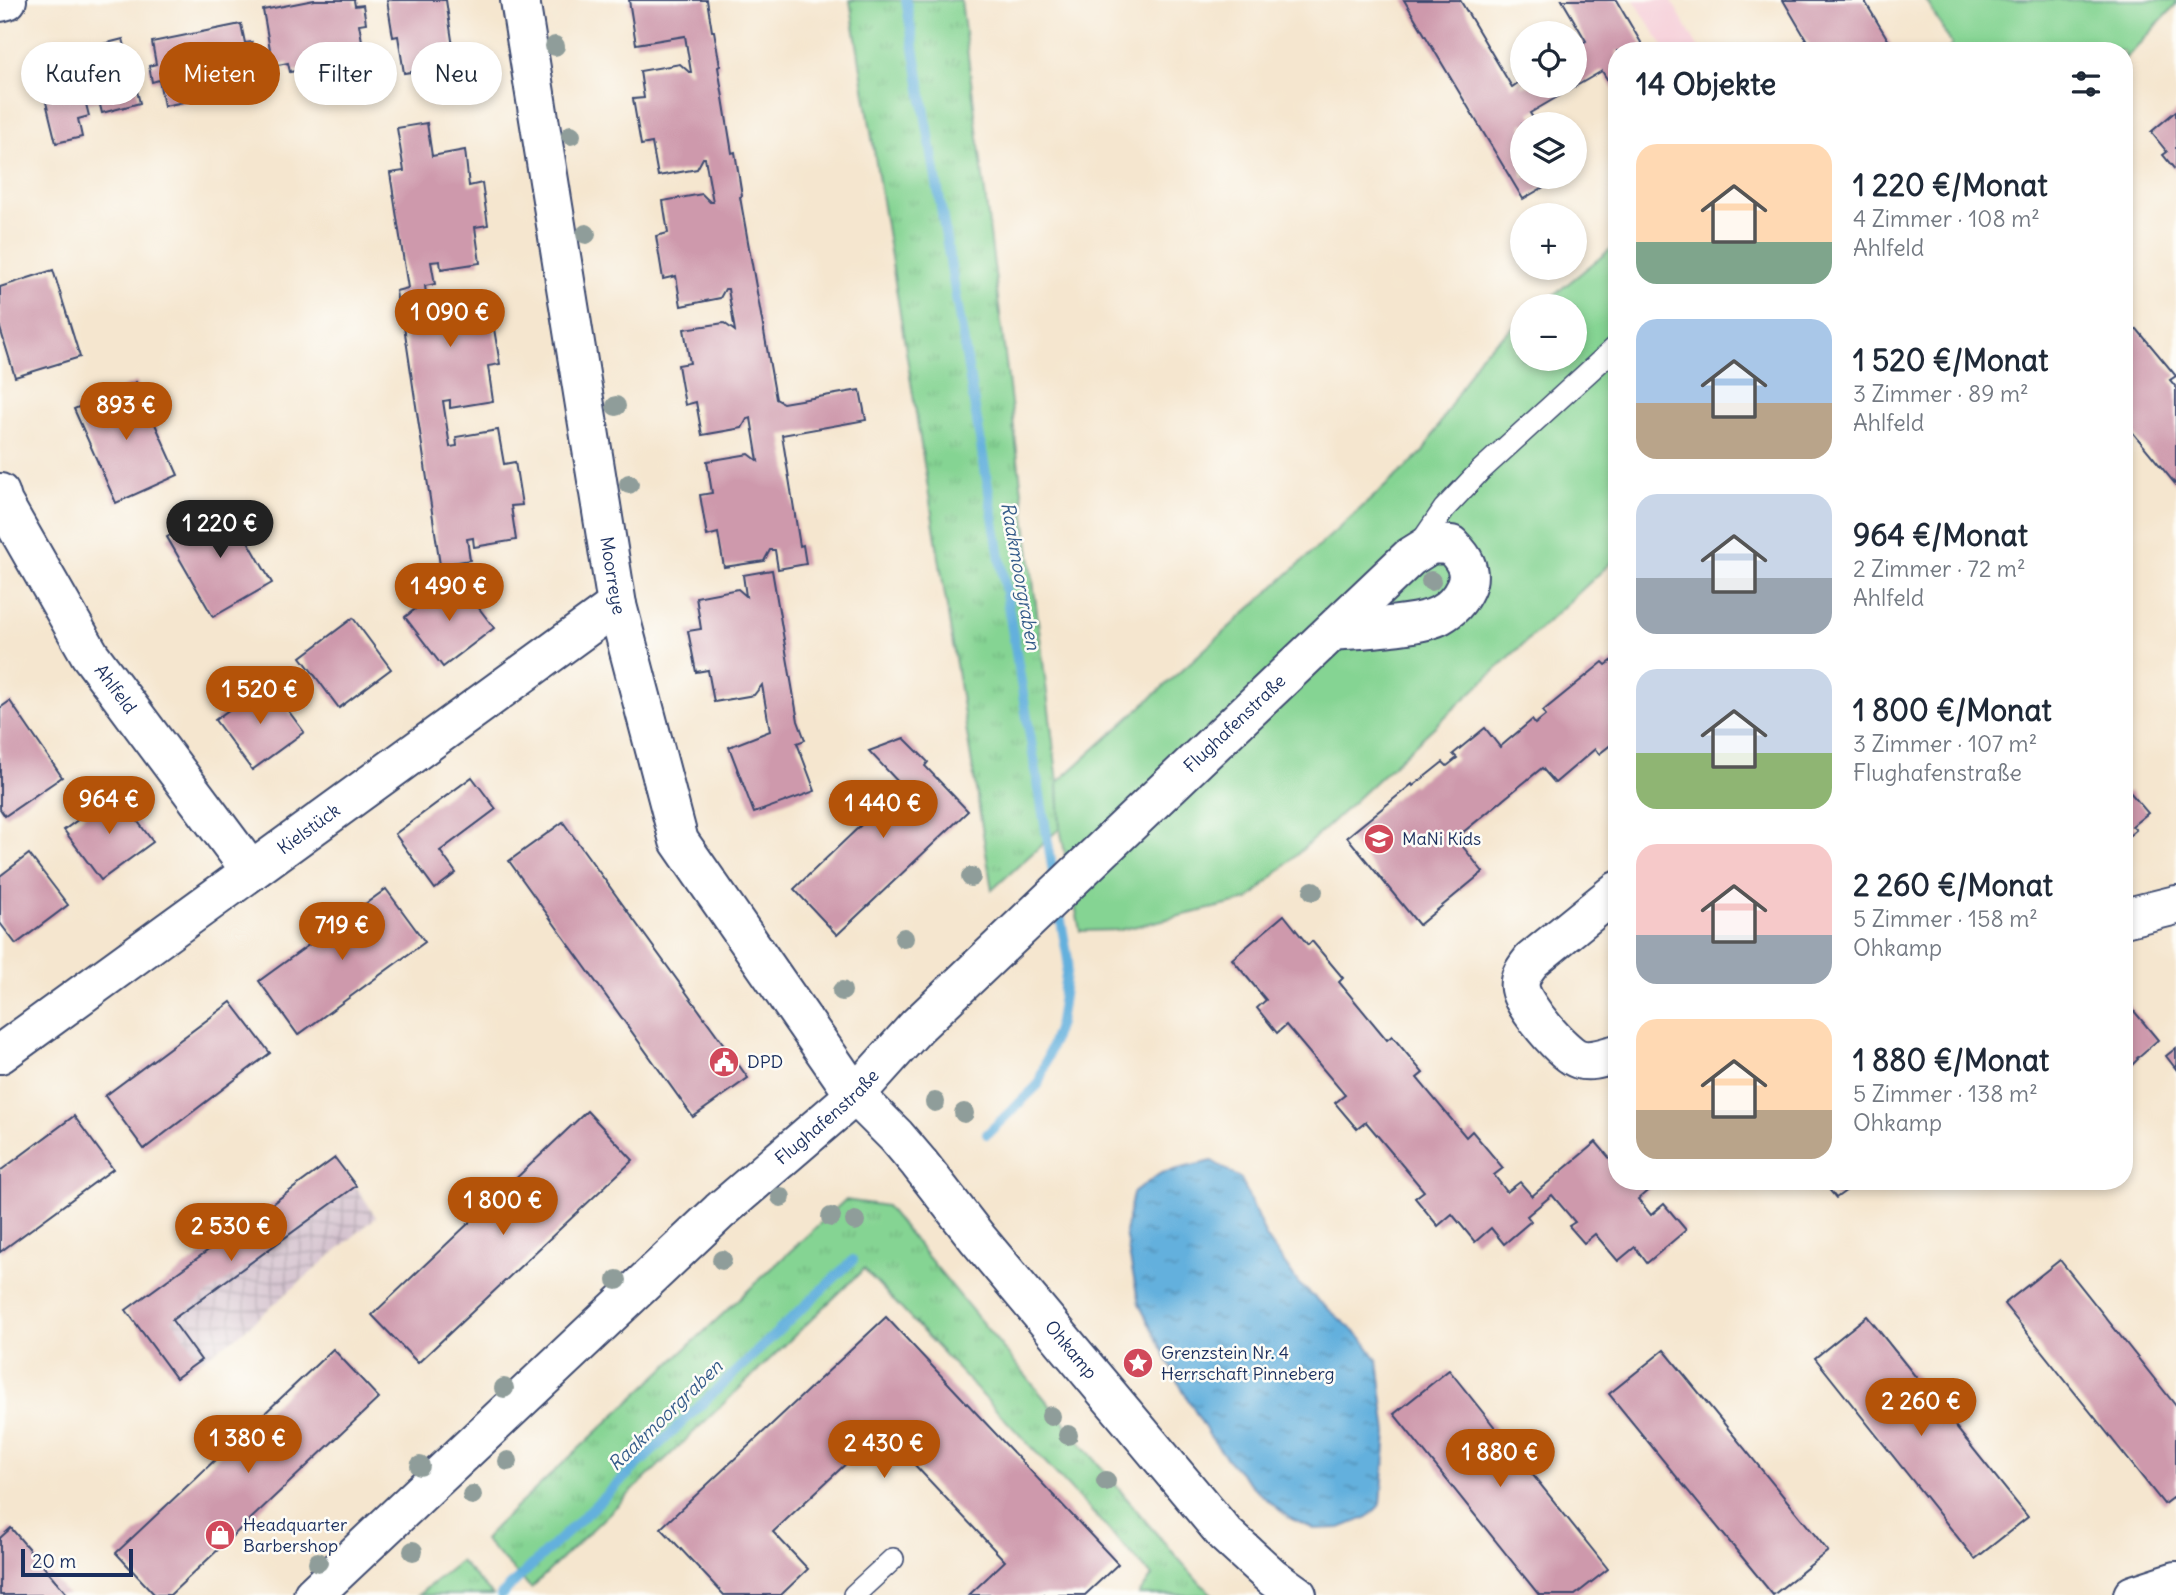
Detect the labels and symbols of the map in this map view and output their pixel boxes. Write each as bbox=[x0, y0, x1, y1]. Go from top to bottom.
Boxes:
pin: 1 090 € bbox=[385, 290, 515, 349]
pin: 893 € bbox=[77, 382, 175, 442]
pin: 1 220 € bbox=[155, 500, 285, 560]
water label: Raakmoorgraben bbox=[996, 500, 1046, 653]
street label: Moorreye bbox=[595, 535, 631, 617]
pin: 1 490 € bbox=[384, 564, 514, 623]
street label: Ahlfeld bbox=[90, 659, 142, 718]
pin: 1 520 € bbox=[195, 666, 325, 726]
street label: Flughafenstraße bbox=[1179, 669, 1290, 777]
pin: 964 € bbox=[60, 776, 158, 836]
pin: 1 440 € bbox=[818, 780, 948, 840]
street label: Kielstück bbox=[273, 798, 344, 859]
school or university icon: MaNi Kids bbox=[1362, 822, 1396, 856]
place label: MaNi Kids bbox=[1402, 827, 1481, 850]
pin: 719 € bbox=[293, 902, 391, 962]
public building icon: DPD bbox=[707, 1045, 741, 1079]
place label: DPD bbox=[747, 1050, 783, 1073]
street label: Flughafenstraße bbox=[770, 1064, 884, 1170]
pin: 1 800 € bbox=[438, 1178, 568, 1237]
pin: 2 530 € bbox=[166, 1204, 296, 1263]
street label: Ohkamp bbox=[1040, 1315, 1102, 1384]
place label: Grenzstein Nr. 4 Herrschaft Pinneberg bbox=[1161, 1341, 1335, 1385]
place icon: Grenzstein Nr. 4 Herrschaft Pinneberg bbox=[1121, 1346, 1155, 1380]
water label: Raakmoorgraben bbox=[603, 1354, 728, 1476]
pin: 2 260 € bbox=[1856, 1378, 1986, 1438]
pin: 1 380 € bbox=[183, 1416, 313, 1475]
pin: 2 430 € bbox=[819, 1420, 949, 1480]
pin: 1 880 € bbox=[1435, 1430, 1565, 1489]
place label: Headquarter Barbershop bbox=[243, 1513, 348, 1557]
shop icon: Headquarter Barbershop bbox=[203, 1518, 237, 1552]
scale bar bbox=[21, 1546, 133, 1578]

